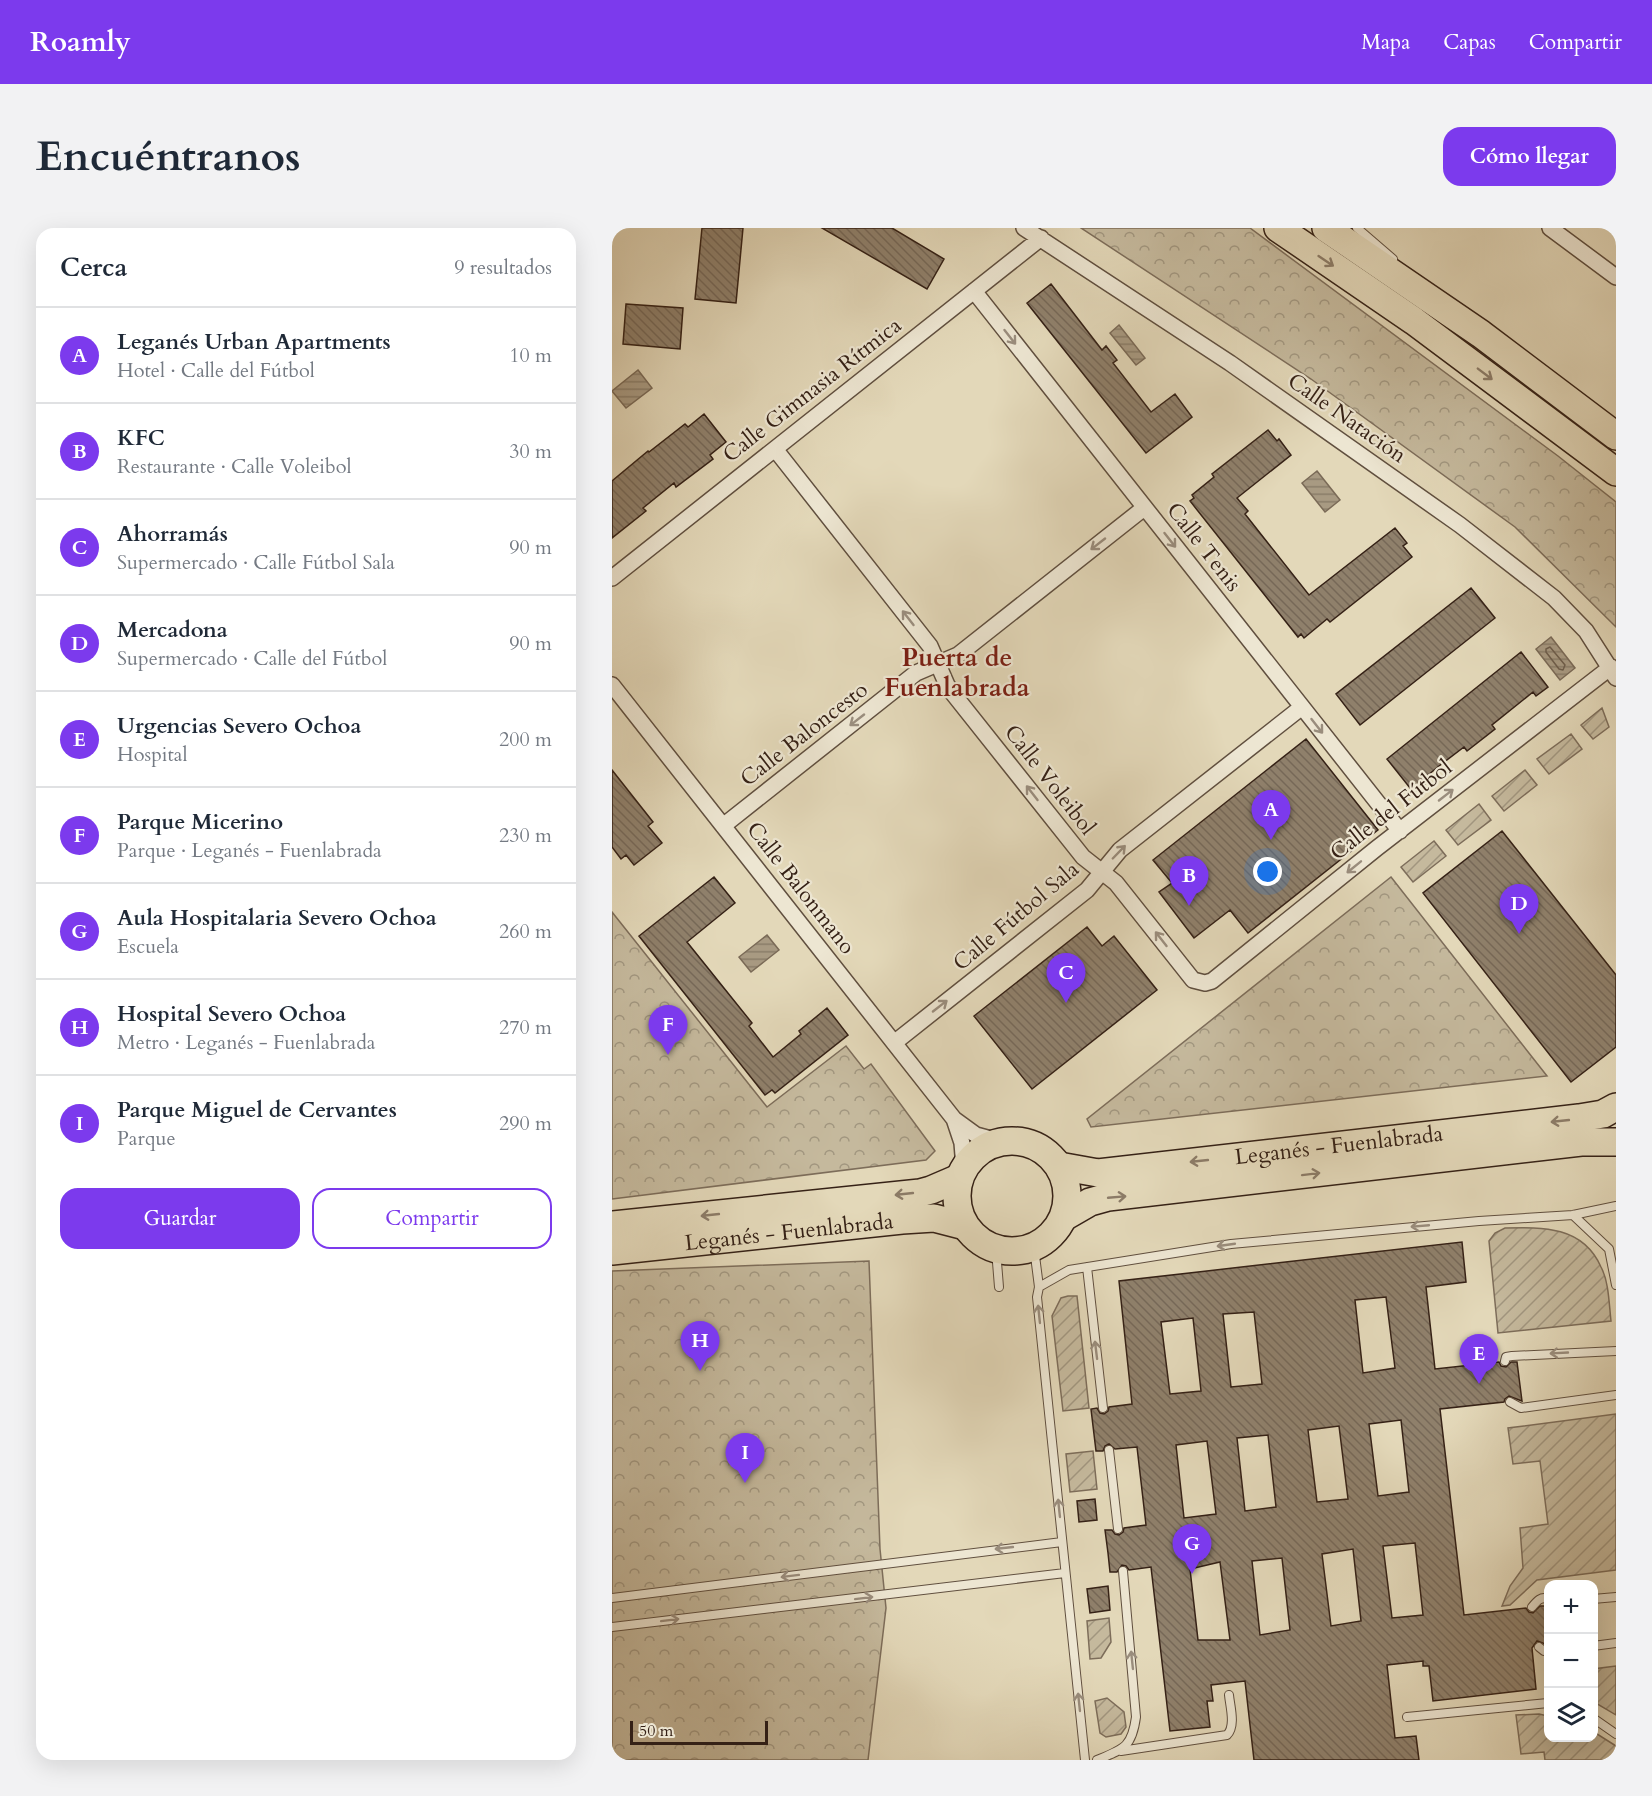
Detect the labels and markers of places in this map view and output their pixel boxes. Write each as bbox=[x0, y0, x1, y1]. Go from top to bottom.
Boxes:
pin: A bbox=[1252, 790, 1290, 840]
pin: B bbox=[1170, 856, 1208, 906]
pin: D bbox=[1500, 884, 1538, 934]
pin: C bbox=[1046, 954, 1086, 1003]
pin: F bbox=[648, 1006, 688, 1055]
pin: H bbox=[680, 1322, 719, 1371]
pin: E bbox=[1460, 1334, 1498, 1384]
pin: I bbox=[726, 1434, 764, 1483]
pin: G bbox=[1172, 1524, 1212, 1574]

